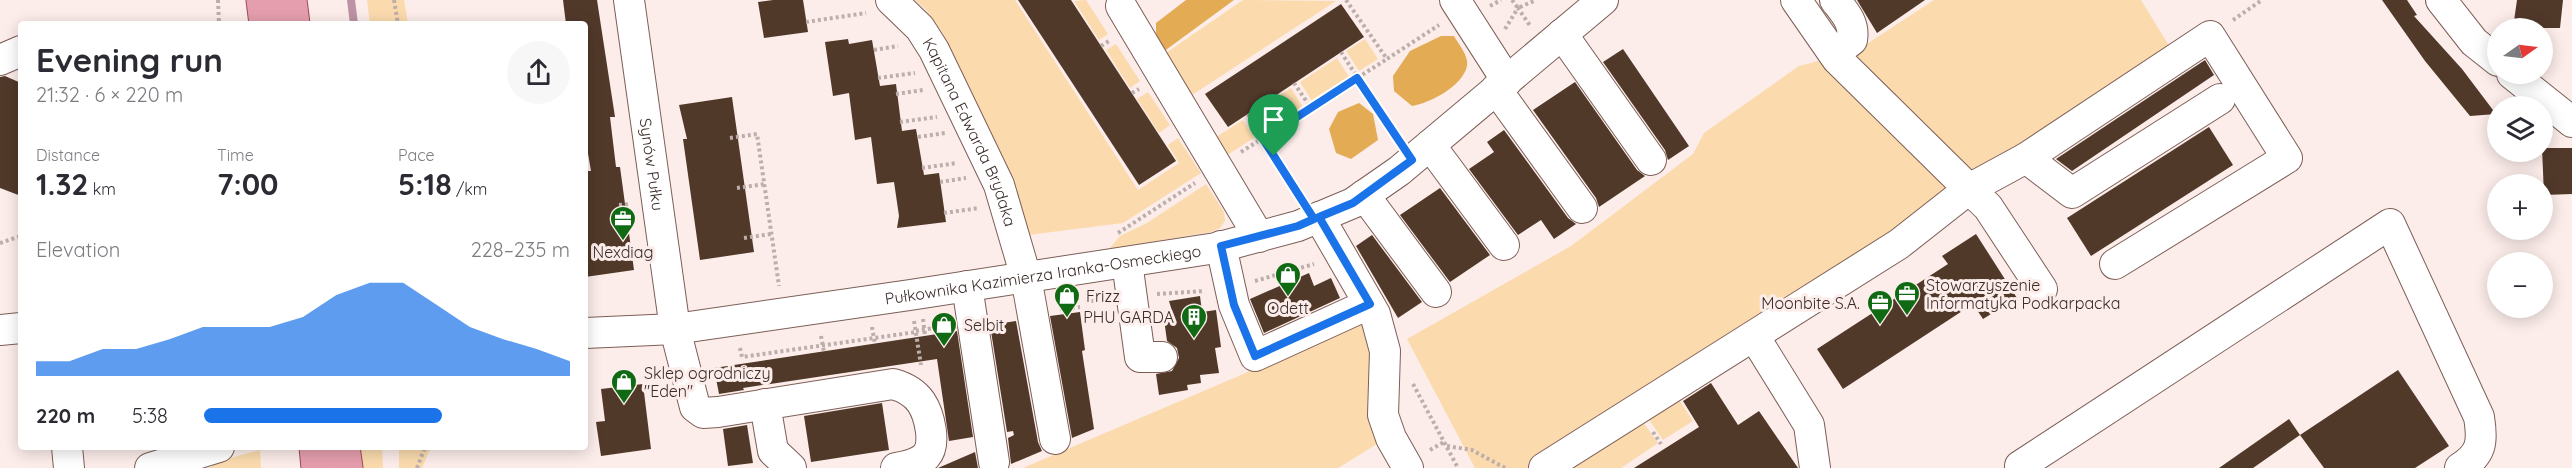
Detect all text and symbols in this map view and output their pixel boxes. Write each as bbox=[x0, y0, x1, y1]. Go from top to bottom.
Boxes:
north arrow bbox=[2487, 18, 2553, 84]
map controls bbox=[2487, 18, 2553, 318]
street label: Kapitana Edwarda Brydaka bbox=[919, 34, 1021, 229]
text: Evening run bbox=[36, 39, 223, 80]
button: share bbox=[507, 41, 570, 104]
text: 21:32 · 6 × 220 m bbox=[36, 82, 183, 107]
pin bbox=[1248, 94, 1299, 156]
button: layers bbox=[2487, 96, 2553, 162]
icon: arrive bbox=[1257, 103, 1290, 136]
street label: Synów Pułku bbox=[636, 117, 668, 212]
text: Distance bbox=[36, 145, 100, 165]
text: Time bbox=[217, 145, 254, 165]
text: Pace bbox=[398, 145, 434, 165]
text: 1.32 bbox=[36, 165, 88, 203]
text: 7:00 bbox=[217, 165, 279, 203]
text: 5:18 bbox=[398, 165, 452, 203]
button: + bbox=[2487, 174, 2553, 240]
text: km bbox=[88, 179, 116, 199]
text: /km bbox=[452, 179, 487, 199]
office icon: Nexdiag bbox=[608, 204, 638, 242]
text: Elevation bbox=[36, 237, 120, 262]
text: 228–235 m bbox=[471, 237, 570, 262]
street label: Pułkownika Kazimierza Iranka-Osmeckiego bbox=[884, 240, 1202, 309]
place label: Nexdiag bbox=[593, 242, 653, 262]
button: − bbox=[2487, 252, 2553, 318]
shop icon: Odett bbox=[1273, 260, 1303, 298]
place label: Stowarzyszenie Informatyka Podkarpacka bbox=[1926, 275, 2121, 313]
office icon: Stowarzyszenie Informatyka Podkarpacka bbox=[1892, 279, 1922, 317]
shop icon: Frizz bbox=[1052, 281, 1082, 319]
place label: Frizz bbox=[1086, 286, 1120, 306]
office icon: Moonbite S.A. bbox=[1865, 288, 1895, 326]
place label: Moonbite S.A. bbox=[1761, 293, 1860, 313]
place label: Odett bbox=[1267, 298, 1309, 318]
building icon: PHU GARDA bbox=[1179, 302, 1209, 340]
place label: PHU GARDA bbox=[1083, 307, 1174, 327]
shop icon: Selbit bbox=[929, 310, 959, 348]
place label: Selbit bbox=[964, 315, 1004, 335]
place label: Sklep ogrodniczy "Eden" bbox=[644, 363, 771, 401]
shop icon: Sklep ogrodniczy "Eden" bbox=[609, 367, 639, 405]
text: 220 m bbox=[36, 403, 95, 428]
text: 5:38 bbox=[132, 403, 168, 428]

